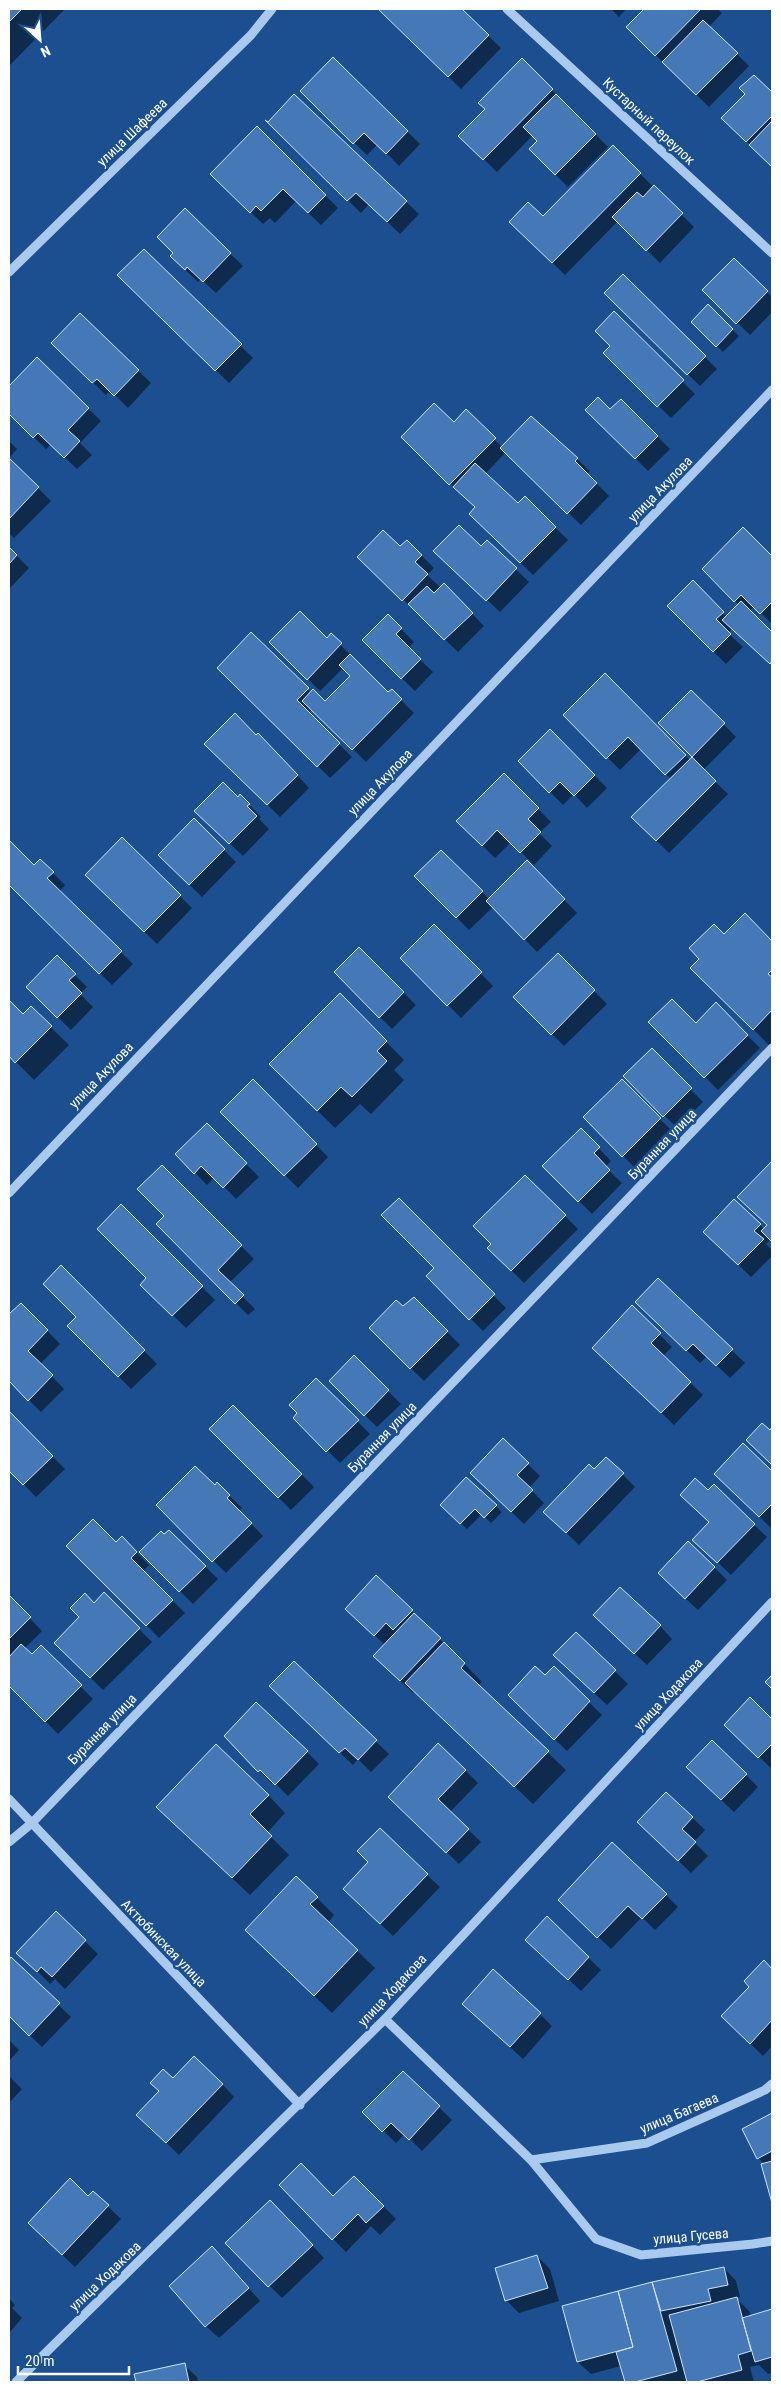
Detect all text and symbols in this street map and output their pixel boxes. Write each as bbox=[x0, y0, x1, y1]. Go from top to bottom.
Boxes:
north arrow bbox=[15, 15, 65, 65]
text: N bbox=[38, 43, 53, 61]
street label: Кустарный переулок bbox=[600, 74, 698, 168]
street label: улица Шафеева bbox=[94, 95, 170, 169]
street label: улица Акулова bbox=[625, 453, 695, 525]
street label: улица Акулова bbox=[345, 746, 415, 818]
street label: улица Акулова bbox=[66, 1039, 136, 1111]
street label: Буранная улица bbox=[624, 1105, 700, 1183]
street label: Буранная улица bbox=[344, 1398, 420, 1476]
street label: улица Ходакова bbox=[631, 1655, 705, 1733]
street label: Буранная улица bbox=[64, 1690, 140, 1768]
street label: Актюбинская улица bbox=[118, 1896, 210, 1990]
street label: улица Ходакова bbox=[355, 1951, 429, 2029]
street label: улица Багаева bbox=[637, 2089, 721, 2137]
street label: улица Гусева bbox=[653, 2225, 729, 2247]
street label: улица Ходакова bbox=[66, 2238, 144, 2314]
scale bar bbox=[18, 2344, 129, 2376]
text: 20 m bbox=[25, 2352, 55, 2370]

